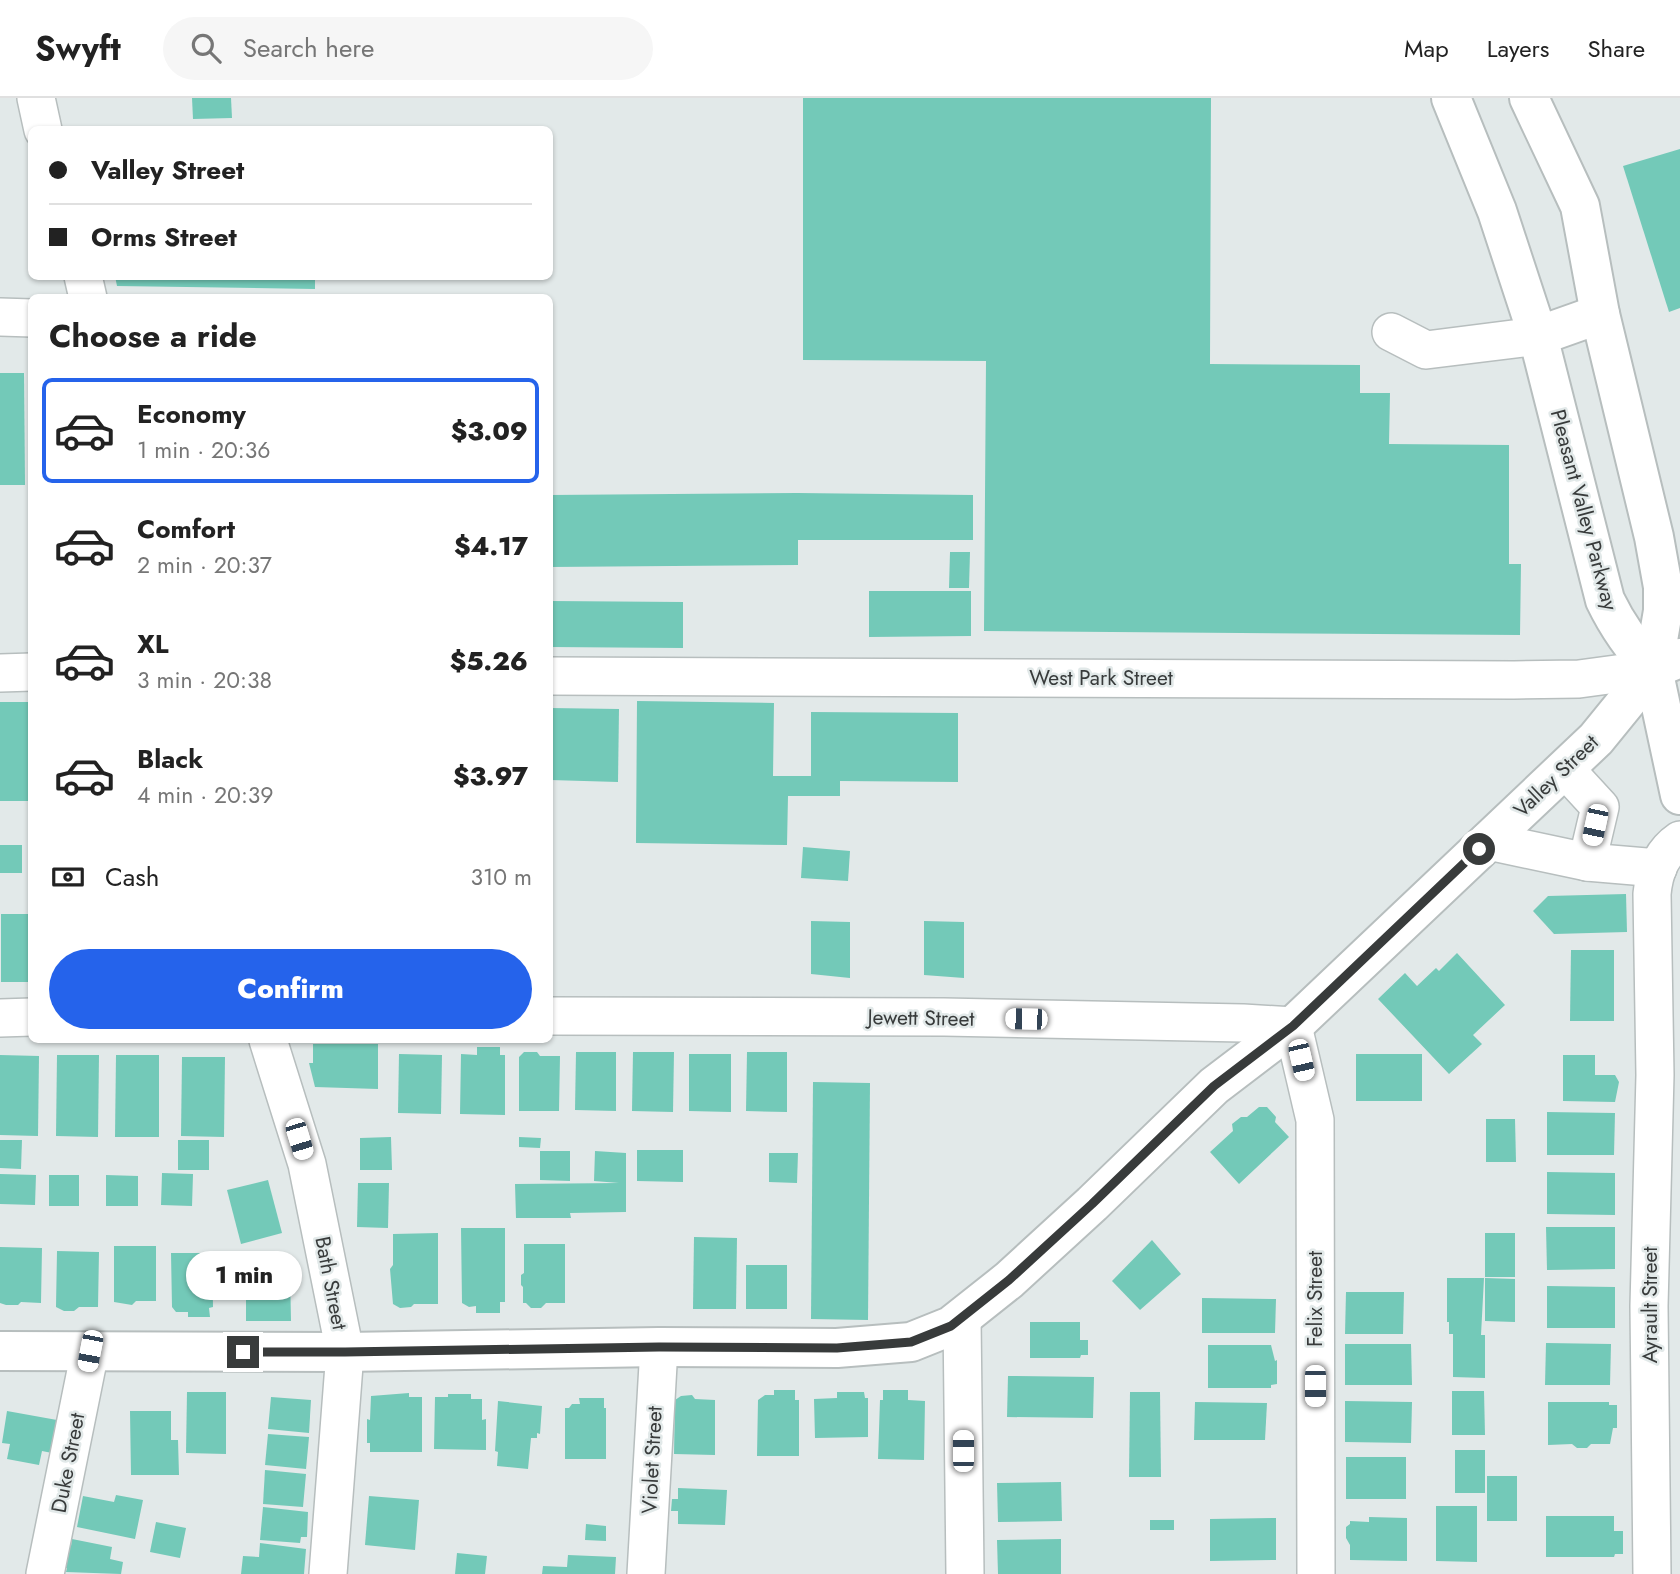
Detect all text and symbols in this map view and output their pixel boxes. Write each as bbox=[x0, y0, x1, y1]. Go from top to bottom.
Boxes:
search box bbox=[163, 17, 653, 80]
text: Swyft bbox=[35, 25, 121, 72]
icon: search bbox=[187, 29, 225, 67]
text: Search here bbox=[243, 29, 374, 67]
text: Map bbox=[1404, 31, 1449, 66]
text: Layers bbox=[1487, 31, 1549, 66]
text: Share bbox=[1587, 31, 1645, 66]
text: Valley Street bbox=[91, 151, 244, 189]
text: Orms Street bbox=[91, 218, 237, 256]
text: Choose a ride bbox=[49, 313, 257, 359]
text: Economy bbox=[137, 395, 246, 433]
icon: car bbox=[53, 399, 116, 462]
street label: Pleasant Valley Parkway bbox=[1543, 406, 1625, 615]
text: $3.09 bbox=[451, 412, 528, 450]
text: 1 min · 20:36 bbox=[137, 433, 271, 467]
text: Comfort bbox=[137, 510, 235, 548]
icon: car bbox=[53, 514, 116, 577]
text: $4.17 bbox=[454, 527, 528, 565]
text: 2 min · 20:37 bbox=[137, 548, 272, 582]
text: XL bbox=[137, 625, 169, 663]
icon: car bbox=[53, 629, 116, 692]
text: $5.26 bbox=[450, 642, 528, 680]
text: 3 min · 20:38 bbox=[137, 663, 272, 697]
street label: West Park Street bbox=[1029, 663, 1173, 693]
street label: Valley Street bbox=[1507, 728, 1605, 824]
text: Black bbox=[137, 740, 203, 778]
icon: car bbox=[53, 744, 116, 807]
text: $3.97 bbox=[453, 757, 528, 795]
text: 4 min · 20:39 bbox=[137, 778, 274, 812]
car bbox=[1581, 802, 1610, 848]
route start bbox=[1463, 833, 1495, 865]
icon: cash bbox=[49, 858, 87, 896]
text: Cash bbox=[105, 858, 159, 896]
text: 310 m bbox=[470, 860, 532, 894]
button: Confirm bbox=[49, 949, 532, 1029]
street label: Jewett Street bbox=[864, 1002, 975, 1034]
car bbox=[1005, 1008, 1048, 1030]
car bbox=[1287, 1037, 1316, 1083]
car bbox=[283, 1116, 316, 1162]
street label: Bath Street bbox=[307, 1234, 355, 1332]
street label: Ayrault Street bbox=[1635, 1247, 1665, 1363]
callout: 1 min bbox=[185, 1250, 301, 1300]
street label: Felix Street bbox=[1300, 1251, 1330, 1347]
text: 1 min bbox=[215, 1258, 273, 1292]
car bbox=[76, 1328, 105, 1374]
route end bbox=[227, 1336, 259, 1368]
car bbox=[1305, 1365, 1326, 1407]
street label: Violet Street bbox=[634, 1405, 670, 1515]
street label: Duke Street bbox=[44, 1410, 92, 1516]
car bbox=[953, 1430, 974, 1472]

